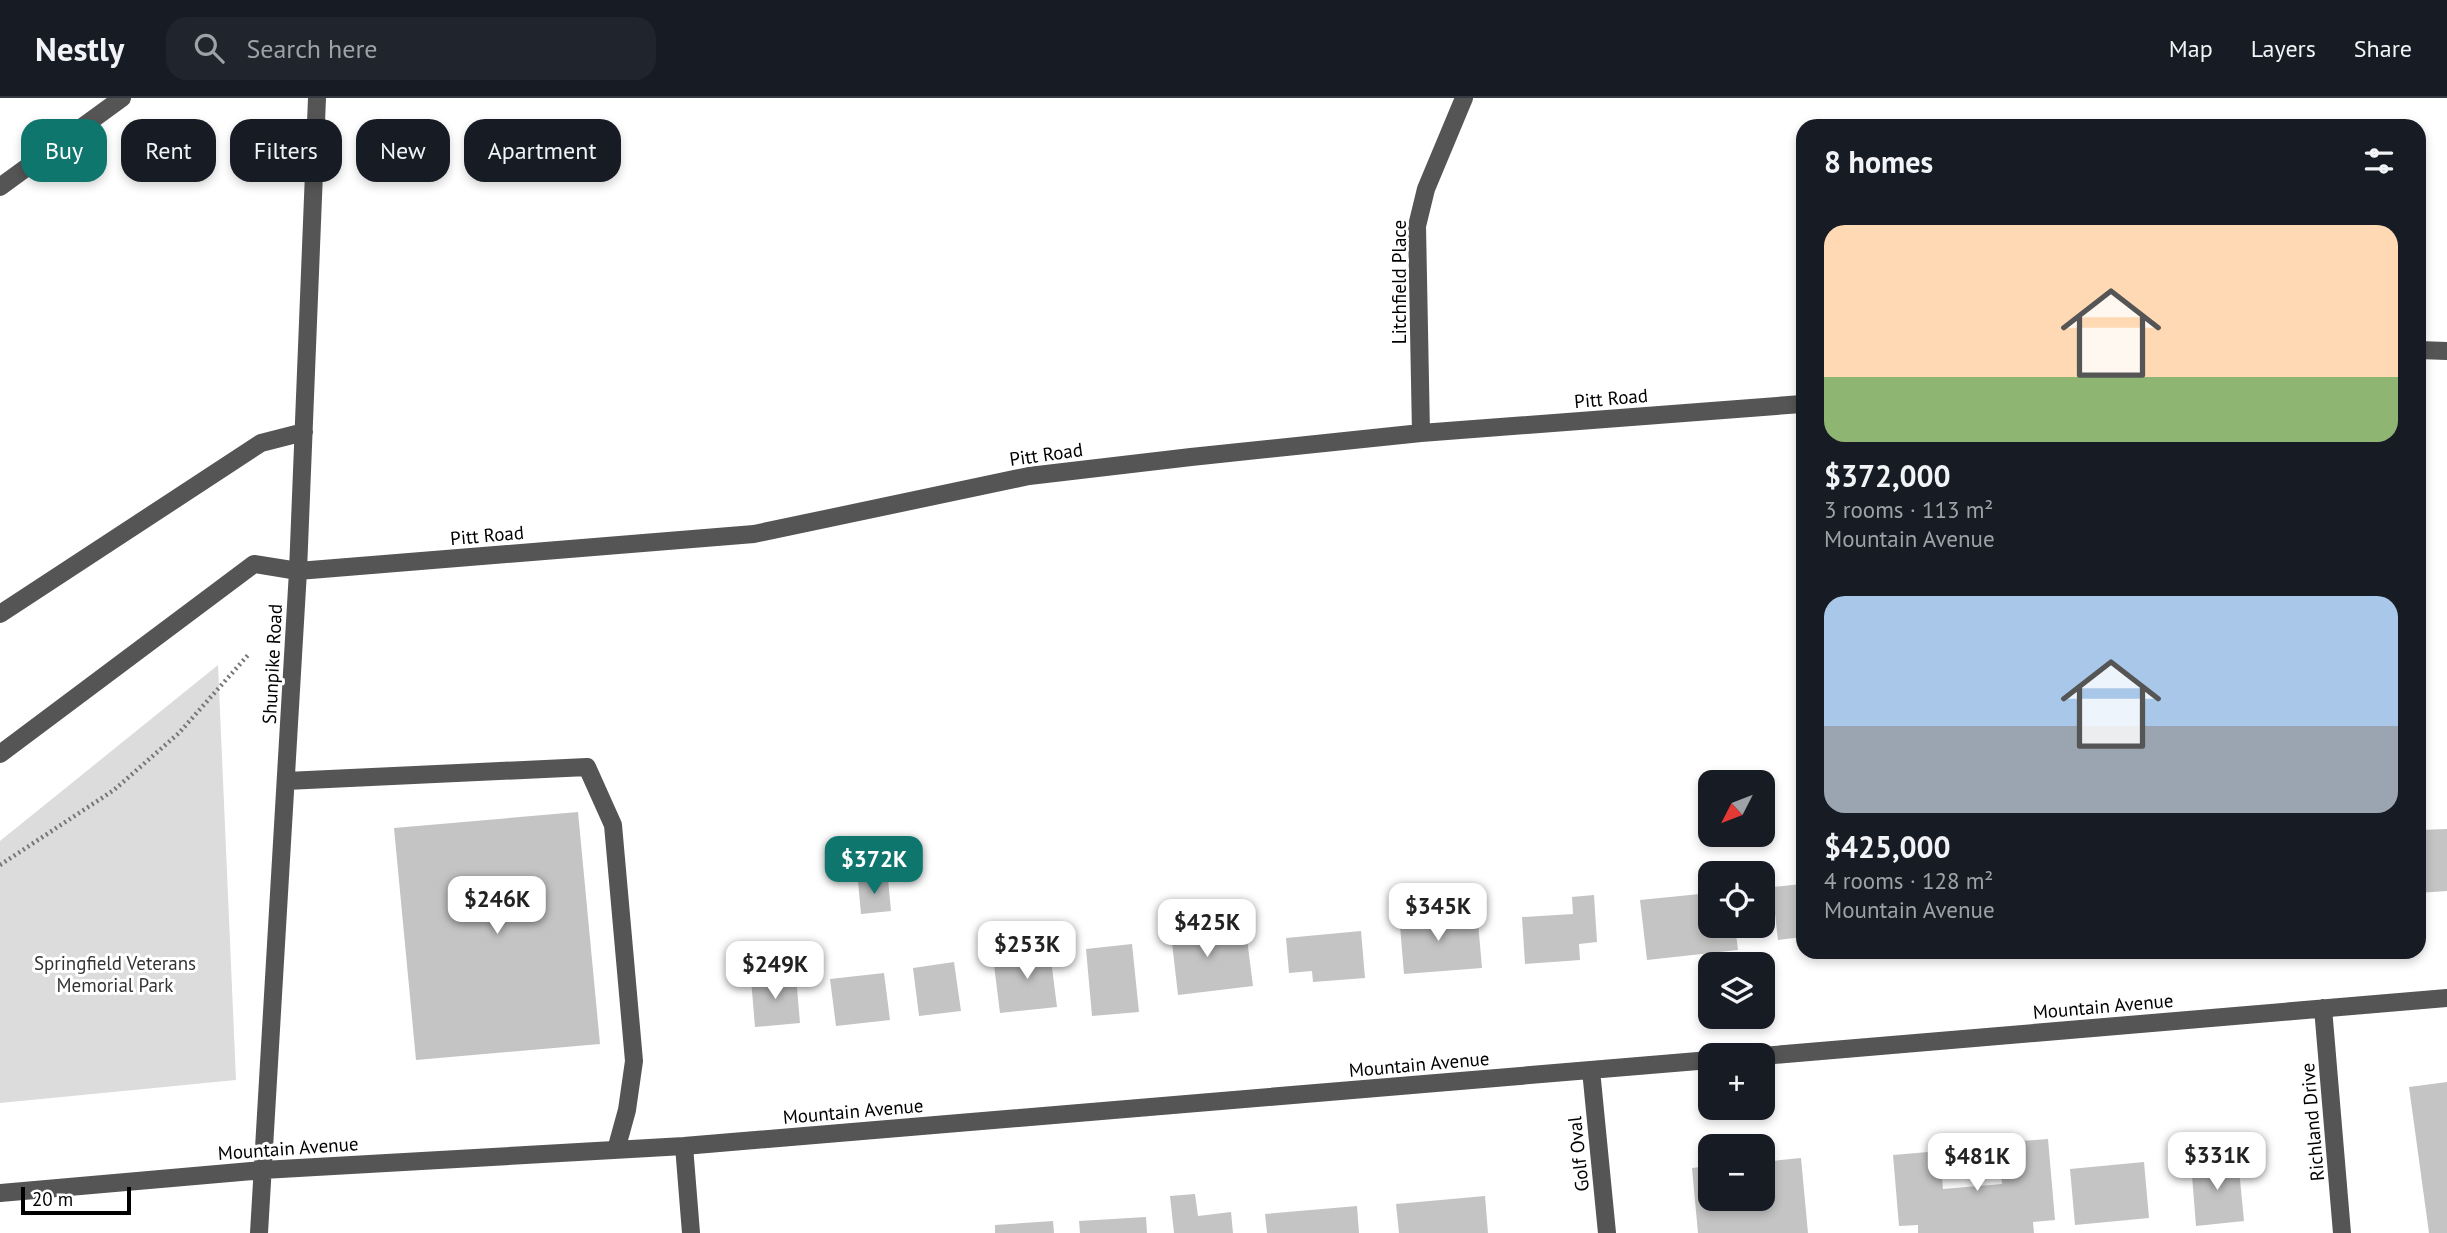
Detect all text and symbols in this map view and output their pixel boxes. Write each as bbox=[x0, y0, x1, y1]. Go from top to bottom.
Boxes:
search box bbox=[166, 17, 656, 80]
text: Nestly bbox=[35, 27, 124, 70]
icon: search bbox=[190, 29, 228, 67]
text: Search here bbox=[246, 32, 378, 65]
text: Map bbox=[2169, 33, 2213, 64]
text: Layers bbox=[2251, 33, 2316, 64]
text: Share bbox=[2354, 33, 2412, 64]
chip: Buy bbox=[21, 119, 107, 182]
chip: Rent bbox=[121, 119, 216, 182]
chip: Filters bbox=[230, 119, 342, 182]
chip: New bbox=[356, 119, 450, 182]
chip: Apartment bbox=[464, 119, 621, 182]
text: 8 homes bbox=[1824, 142, 1933, 181]
icon: filters bbox=[2360, 142, 2398, 180]
street label: Litchfield Place bbox=[1387, 220, 1411, 344]
icon: home bbox=[2048, 270, 2174, 396]
street label: Pitt Road bbox=[1573, 383, 1649, 413]
street label: Pitt Road bbox=[1008, 437, 1084, 471]
text: $372,000 bbox=[1824, 456, 1951, 495]
text: 3 rooms · 113 m² bbox=[1824, 495, 1993, 524]
street label: Pitt Road bbox=[449, 520, 525, 550]
text: Mountain Avenue bbox=[1824, 524, 1995, 553]
street label: Shunpike Road bbox=[257, 603, 287, 725]
icon: home bbox=[2048, 641, 2174, 767]
north arrow bbox=[1698, 770, 1774, 847]
map controls bbox=[1698, 770, 1775, 1211]
text: $425,000 bbox=[1824, 827, 1951, 866]
pin: $372K bbox=[825, 836, 923, 896]
text: $372K bbox=[841, 844, 907, 873]
button: locate bbox=[1698, 861, 1775, 938]
text: 4 rooms · 128 m² bbox=[1824, 866, 1993, 895]
pin: $246K bbox=[448, 876, 546, 936]
text: $246K bbox=[464, 884, 530, 913]
pin: $345K bbox=[1389, 884, 1487, 943]
text: $345K bbox=[1405, 891, 1471, 920]
text: Mountain Avenue bbox=[1824, 895, 1995, 924]
pin: $425K bbox=[1158, 900, 1256, 959]
text: $425K bbox=[1174, 907, 1240, 936]
pin: $253K bbox=[978, 922, 1076, 981]
text: $253K bbox=[994, 929, 1060, 958]
pin: $249K bbox=[726, 942, 824, 1001]
text: $249K bbox=[742, 949, 808, 978]
park label: Springfield Veterans Memorial Park bbox=[34, 951, 196, 997]
button: layers bbox=[1698, 952, 1775, 1029]
street label: Mountain Avenue bbox=[2032, 988, 2174, 1024]
button: + bbox=[1698, 1043, 1775, 1120]
street label: Mountain Avenue bbox=[1348, 1046, 1490, 1082]
street label: Richland Drive bbox=[2295, 1062, 2329, 1182]
street label: Mountain Avenue bbox=[782, 1093, 924, 1129]
street label: Golf Oval bbox=[1562, 1115, 1594, 1193]
street label: Mountain Avenue bbox=[217, 1131, 359, 1165]
pin: $331K bbox=[2168, 1132, 2266, 1192]
button: − bbox=[1698, 1134, 1775, 1211]
pin: $481K bbox=[1928, 1134, 2026, 1193]
text: $331K bbox=[2184, 1140, 2250, 1169]
text: $481K bbox=[1944, 1141, 2010, 1170]
scale bar bbox=[21, 1184, 131, 1216]
text: 20 m bbox=[32, 1187, 73, 1211]

